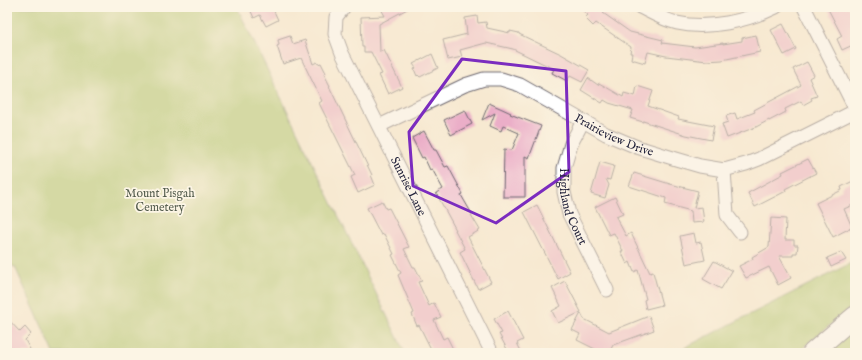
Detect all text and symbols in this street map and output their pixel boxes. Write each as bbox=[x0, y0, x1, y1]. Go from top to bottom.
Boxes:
street label: Prairieview Drive bbox=[572, 110, 656, 159]
street label: Sunrise Lane bbox=[387, 154, 430, 219]
street label: Highland Court bbox=[557, 168, 591, 247]
park label: Mount Pisgah Cemetery bbox=[125, 186, 195, 215]

